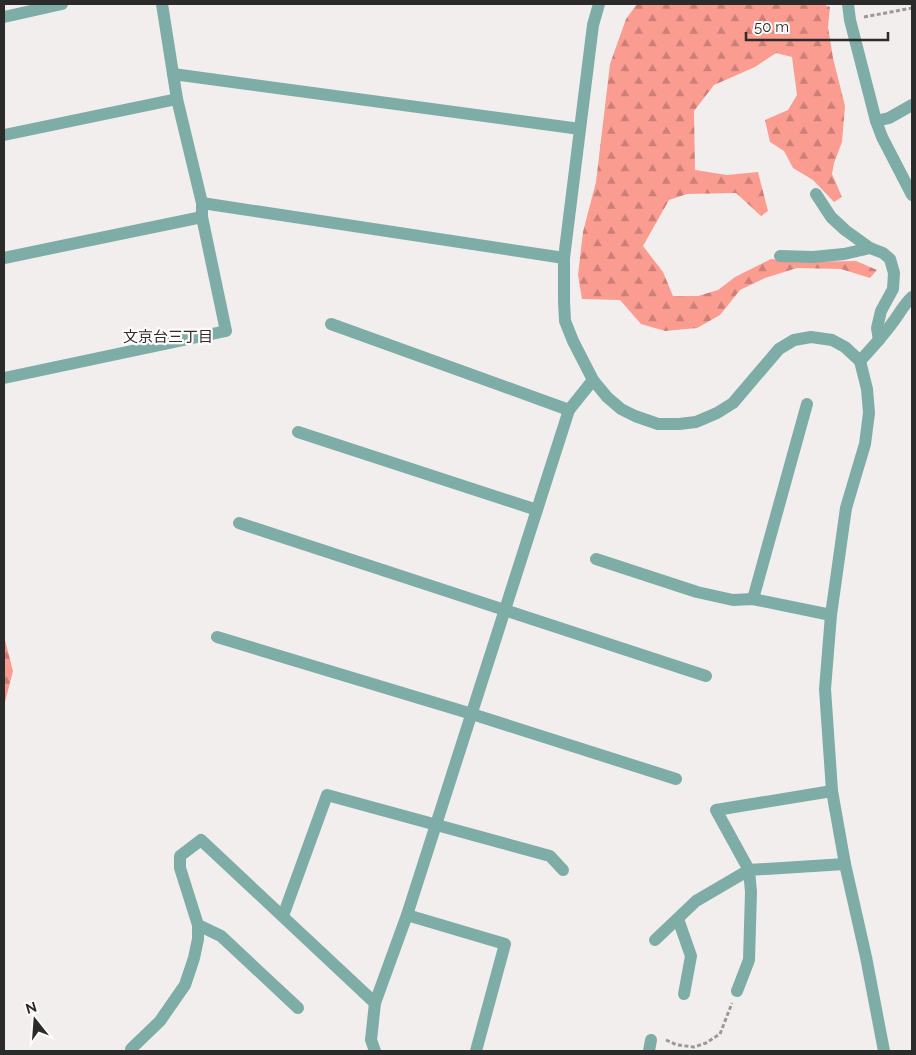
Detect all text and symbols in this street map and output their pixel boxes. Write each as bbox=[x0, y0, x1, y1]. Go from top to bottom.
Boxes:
scale bar bbox=[746, 10, 888, 42]
text: 50 m bbox=[754, 18, 789, 36]
district label: 文京台三丁目 bbox=[123, 328, 213, 346]
north arrow bbox=[10, 995, 60, 1045]
text: N bbox=[24, 998, 39, 1017]

